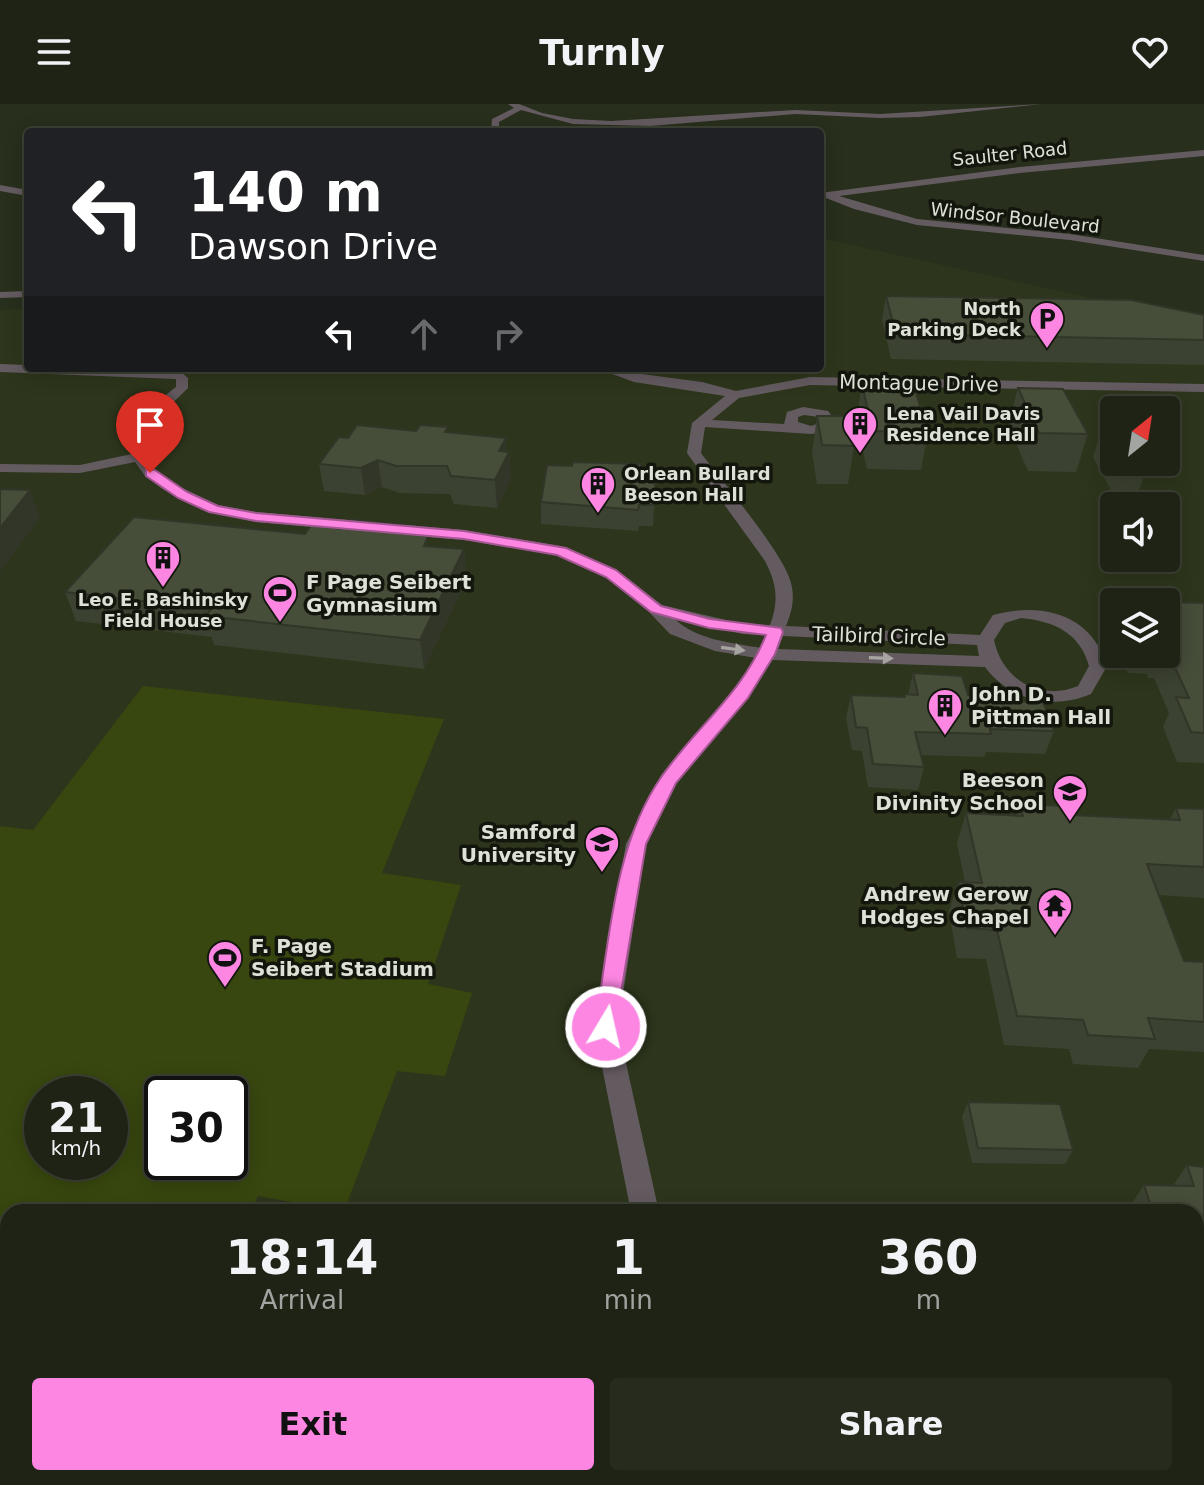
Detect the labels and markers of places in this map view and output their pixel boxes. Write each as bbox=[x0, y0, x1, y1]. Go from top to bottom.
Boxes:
place label: North Parking Deck bbox=[887, 298, 1022, 340]
parking icon: North Parking Deck bbox=[1028, 300, 1066, 350]
pin bbox=[116, 391, 184, 473]
place label: Lena Vail Davis Residence Hall bbox=[886, 403, 1040, 445]
building icon: Lena Vail Davis Residence Hall bbox=[841, 405, 879, 455]
place label: Orlean Bullard Beeson Hall bbox=[624, 463, 771, 505]
building icon: Orlean Bullard Beeson Hall bbox=[579, 465, 617, 515]
building icon: Leo E. Bashinsky Field House bbox=[144, 539, 182, 589]
place label: F Page Seibert Gymnasium bbox=[306, 570, 472, 617]
sports icon: F Page Seibert Gymnasium bbox=[261, 574, 299, 624]
place label: Leo E. Bashinsky Field House bbox=[78, 589, 249, 631]
place label: John D. Pittman Hall bbox=[969, 682, 1111, 729]
building icon: John D. Pittman Hall bbox=[926, 687, 964, 737]
place label: Beeson Divinity School bbox=[875, 768, 1044, 815]
school or university icon: Beeson Divinity School bbox=[1051, 773, 1089, 823]
place label: Samford University bbox=[461, 820, 576, 867]
school or university icon: Samford University bbox=[583, 824, 621, 874]
place label: Andrew Gerow Hodges Chapel bbox=[860, 882, 1029, 929]
temple icon: Andrew Gerow Hodges Chapel bbox=[1036, 887, 1074, 937]
place label: F. Page Seibert Stadium bbox=[251, 934, 434, 981]
sports icon: F. Page Seibert Stadium bbox=[206, 939, 244, 989]

